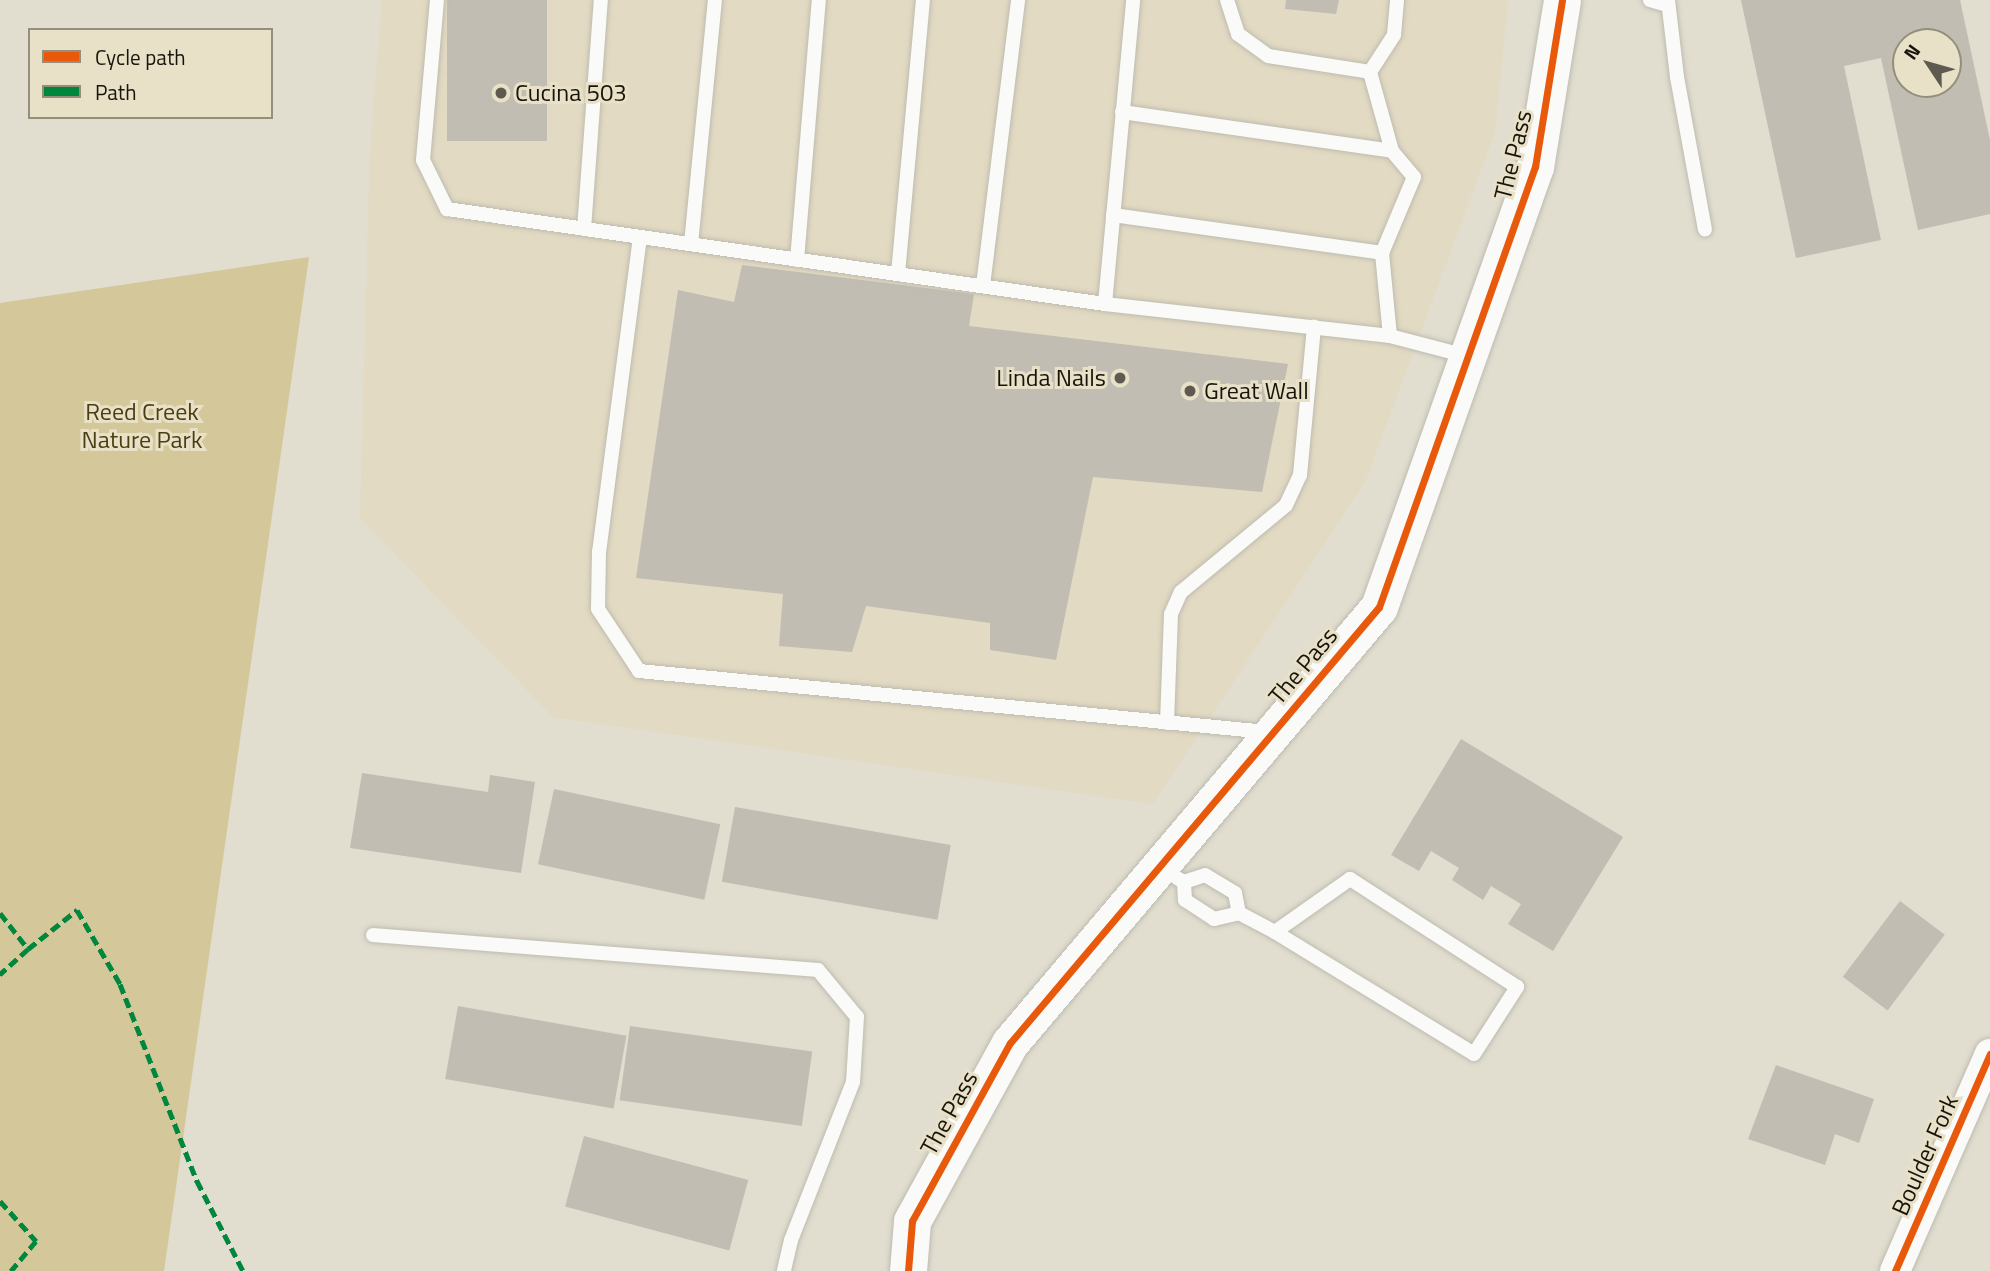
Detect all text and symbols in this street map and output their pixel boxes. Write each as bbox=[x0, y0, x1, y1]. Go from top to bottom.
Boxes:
legend bbox=[28, 28, 273, 119]
north arrow bbox=[1892, 28, 1962, 98]
text: N bbox=[1896, 38, 1927, 65]
text: Cycle path bbox=[95, 41, 186, 73]
text: Path bbox=[95, 76, 137, 108]
place label: Cucina 503 bbox=[515, 79, 627, 107]
marker: Cucina 503 bbox=[493, 85, 509, 101]
street label: The Pass bbox=[1488, 107, 1538, 203]
place label: Linda Nails bbox=[996, 364, 1106, 392]
marker: Linda Nails bbox=[1112, 370, 1128, 386]
place label: Great Wall bbox=[1204, 377, 1309, 405]
marker: Great Wall bbox=[1182, 383, 1198, 399]
park label: Reed Creek Nature Park bbox=[82, 398, 202, 454]
street label: The Pass bbox=[1263, 622, 1343, 710]
street label: The Pass bbox=[914, 1066, 984, 1160]
street label: Boulder Fork bbox=[1886, 1090, 1964, 1220]

